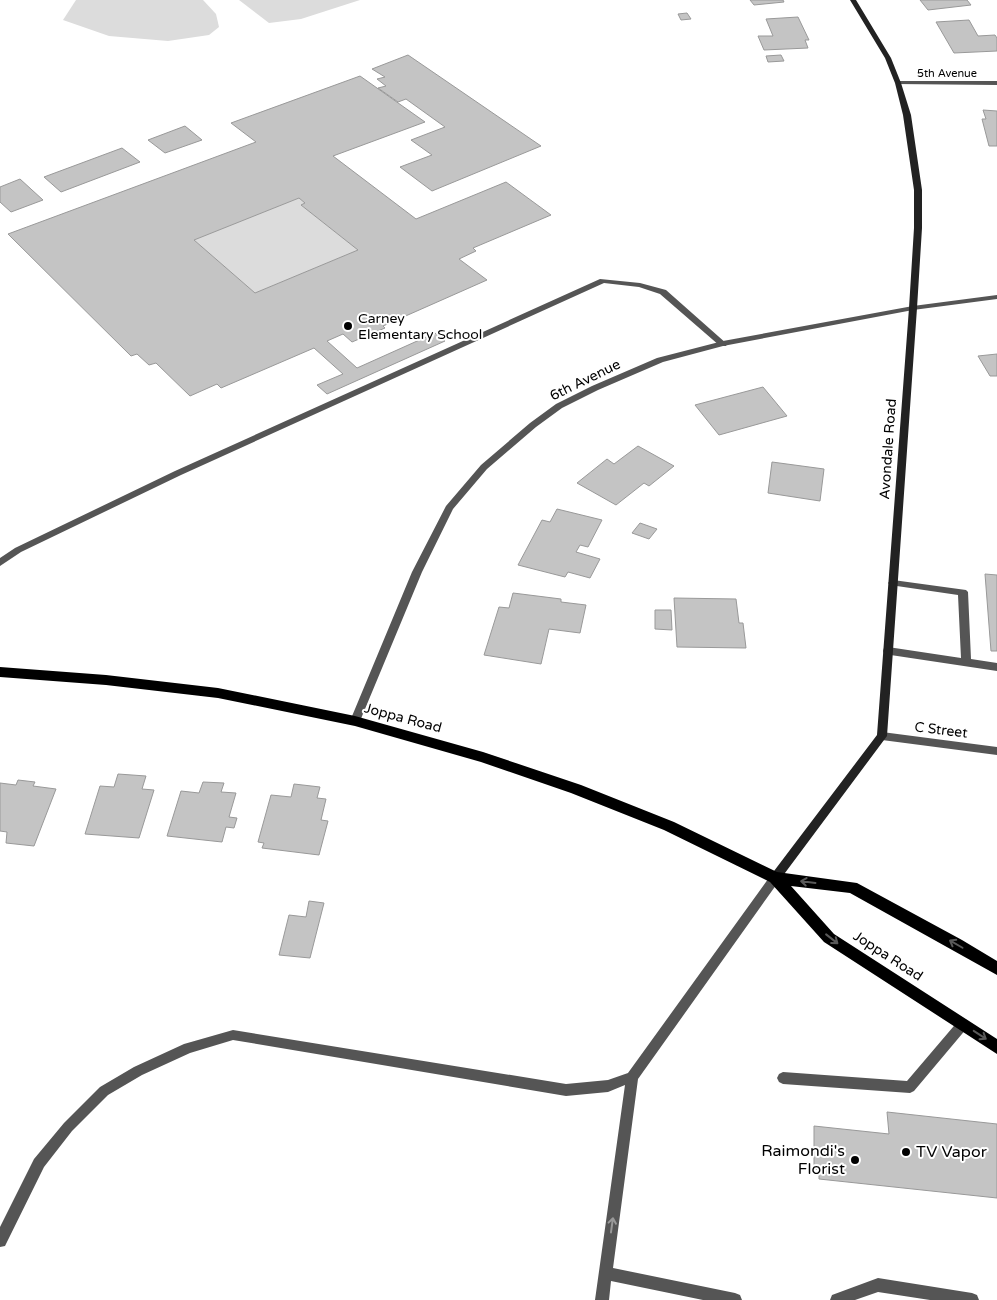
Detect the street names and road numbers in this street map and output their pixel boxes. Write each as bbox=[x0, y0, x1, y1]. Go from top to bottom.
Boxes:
street label: 5th Avenue bbox=[917, 67, 977, 80]
street label: 6th Avenue bbox=[547, 356, 623, 404]
street label: Avondale Road bbox=[876, 398, 900, 500]
street label: Joppa Road bbox=[362, 700, 444, 736]
street label: C Street bbox=[913, 718, 969, 742]
street label: Joppa Road bbox=[850, 927, 926, 985]

